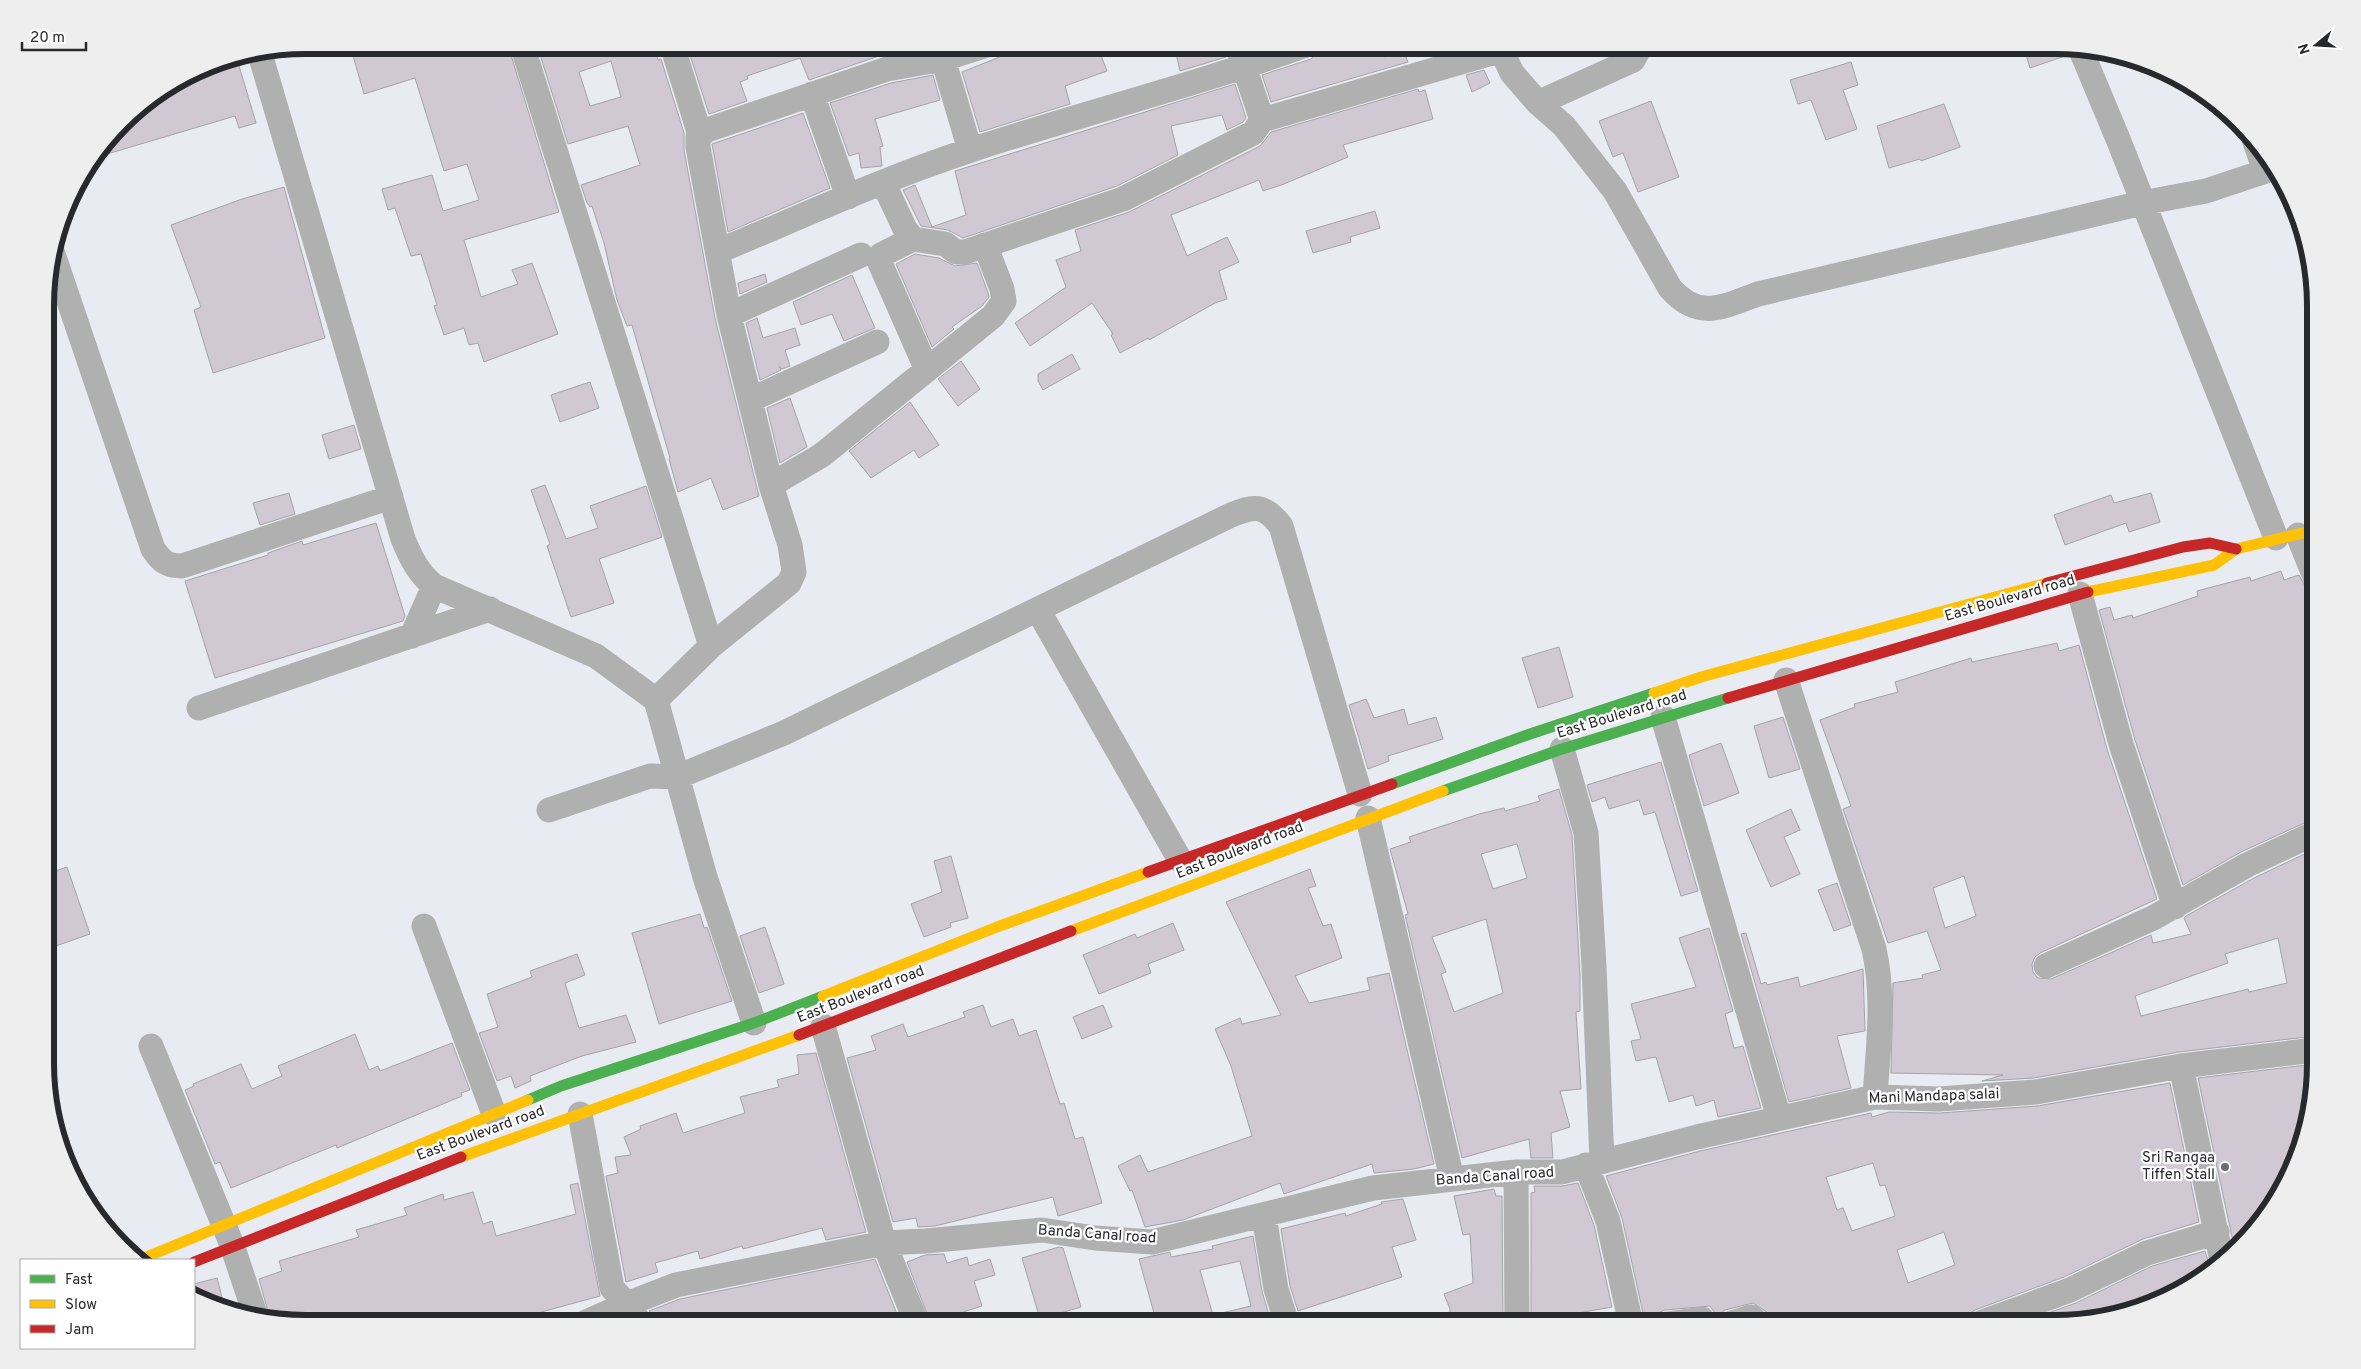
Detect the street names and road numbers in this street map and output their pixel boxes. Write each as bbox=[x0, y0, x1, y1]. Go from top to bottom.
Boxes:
street label: East Boulevard road bbox=[1943, 571, 2077, 627]
street label: East Boulevard road bbox=[1555, 686, 1689, 744]
street label: East Boulevard road bbox=[1174, 818, 1306, 884]
street label: East Boulevard road bbox=[795, 962, 927, 1028]
street label: Mani Mandapa salai bbox=[1868, 1085, 2000, 1109]
street label: East Boulevard road bbox=[414, 1102, 548, 1166]
street label: Banda Canal road bbox=[1435, 1163, 1555, 1191]
street label: Banda Canal road bbox=[1037, 1221, 1157, 1249]

